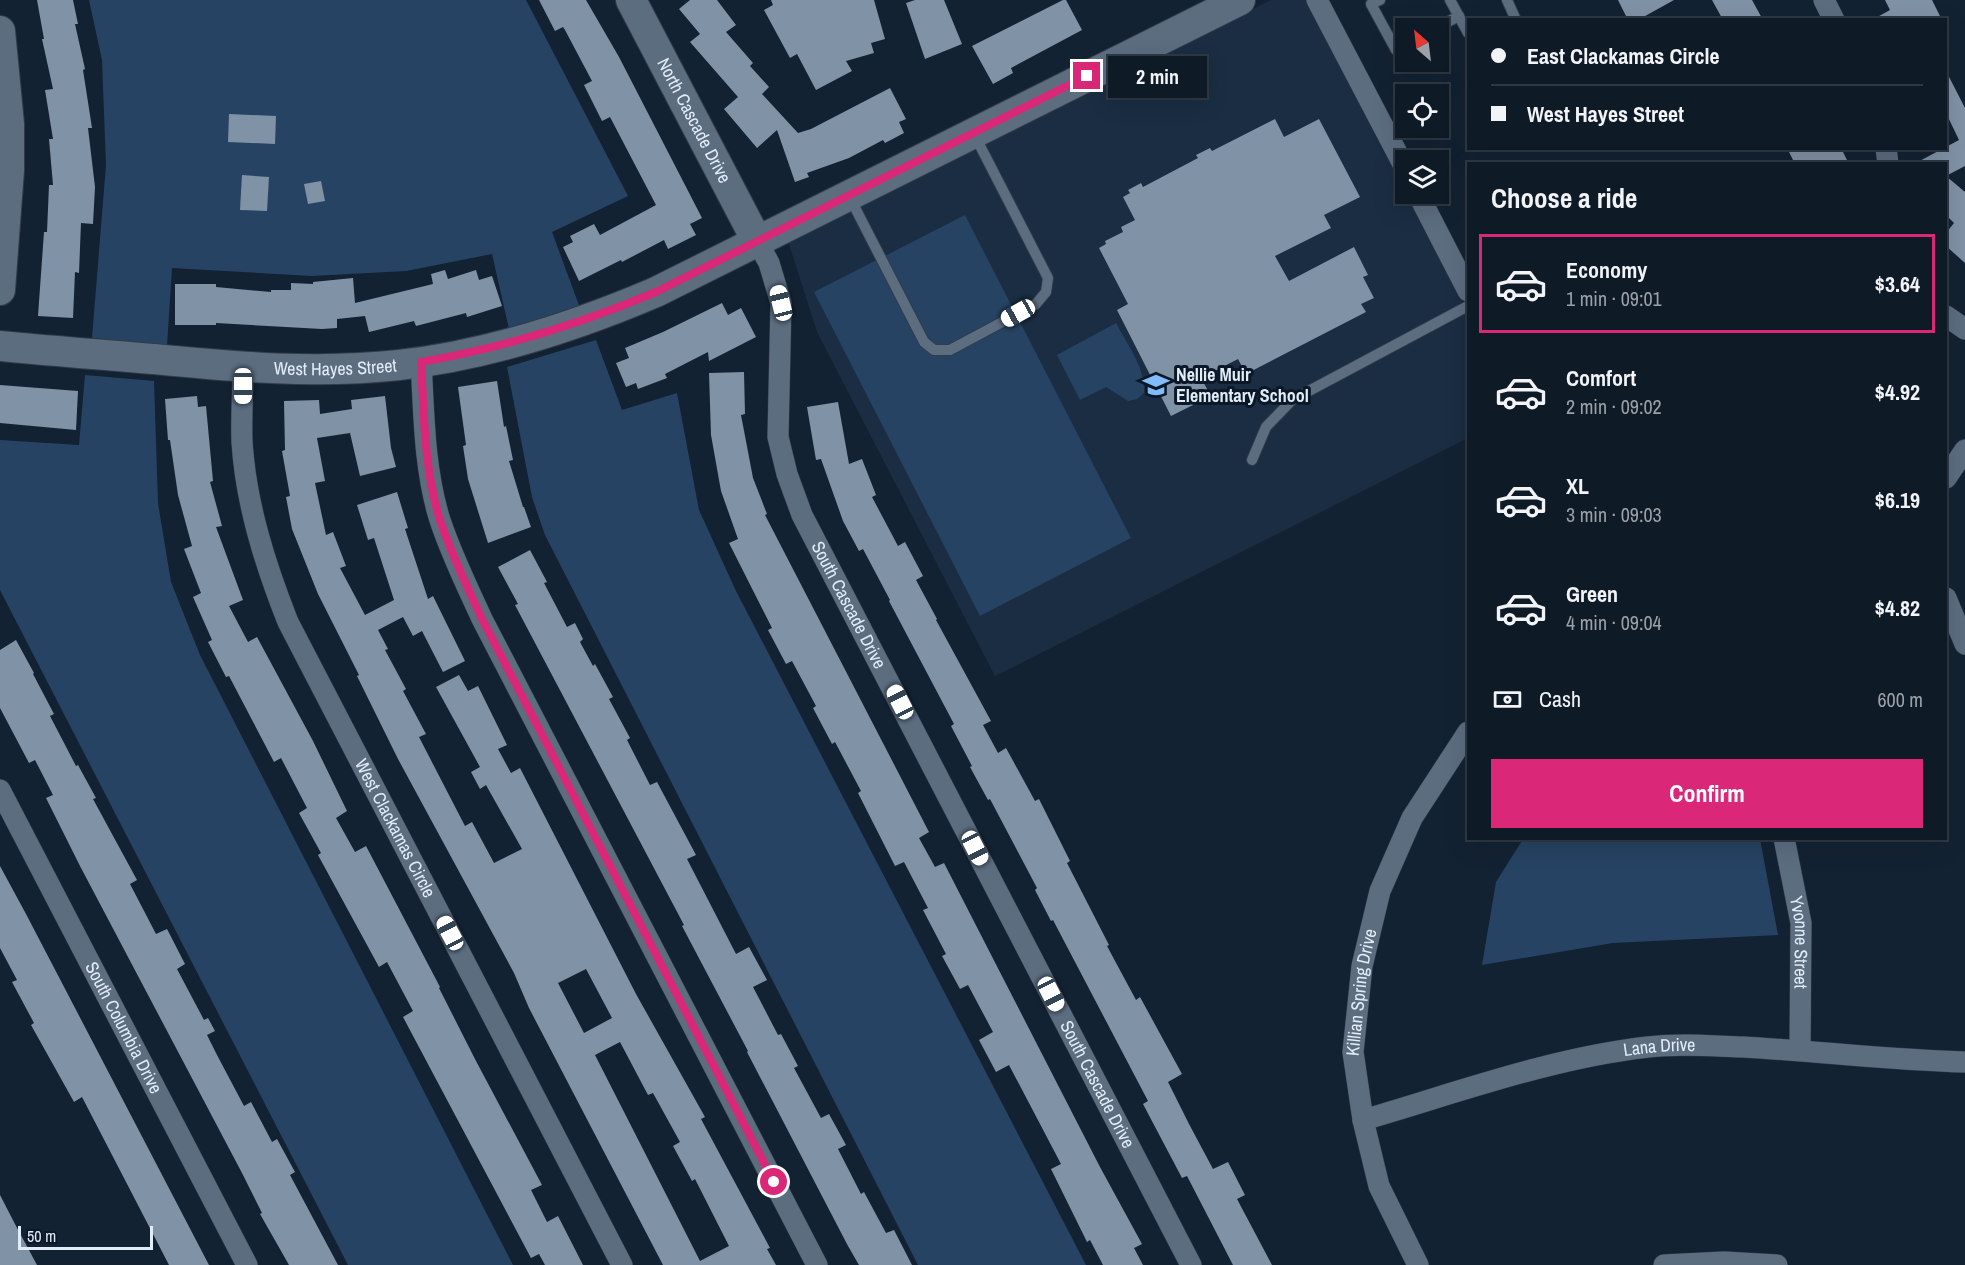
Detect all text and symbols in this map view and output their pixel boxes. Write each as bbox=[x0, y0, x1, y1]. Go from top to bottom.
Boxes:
north arrow bbox=[1395, 18, 1449, 72]
map controls bbox=[1395, 18, 1449, 204]
text: East Clackamas Circle bbox=[1527, 41, 1720, 71]
street label: North Cascade Drive bbox=[651, 53, 737, 187]
callout: 2 min bbox=[1108, 55, 1207, 97]
route end bbox=[1073, 62, 1100, 89]
text: 2 min bbox=[1136, 63, 1179, 90]
button: locate bbox=[1395, 84, 1449, 138]
text: West Hayes Street bbox=[1527, 99, 1684, 129]
button: layers bbox=[1395, 150, 1449, 204]
text: Choose a ride bbox=[1491, 180, 1637, 216]
text: Economy bbox=[1566, 255, 1647, 285]
icon: car bbox=[1494, 257, 1548, 311]
text: $3.64 bbox=[1875, 269, 1920, 299]
car bbox=[768, 283, 794, 323]
text: 1 min · 09:01 bbox=[1566, 285, 1662, 312]
car bbox=[998, 296, 1038, 330]
street label: West Hayes Street bbox=[273, 352, 398, 381]
place label: Nellie Muir Elementary School bbox=[1176, 362, 1309, 408]
text: Comfort bbox=[1566, 363, 1636, 393]
icon: car bbox=[1494, 365, 1548, 419]
car bbox=[234, 368, 252, 404]
school or university icon: Nellie Muir Elementary School bbox=[1141, 370, 1171, 400]
text: $4.92 bbox=[1875, 377, 1920, 407]
text: 2 min · 09:02 bbox=[1566, 393, 1662, 420]
text: XL bbox=[1566, 471, 1589, 501]
icon: car bbox=[1494, 473, 1548, 527]
text: $6.19 bbox=[1875, 485, 1920, 515]
text: 3 min · 09:03 bbox=[1566, 501, 1662, 528]
street label: South Cascade Drive bbox=[806, 537, 893, 673]
text: Green bbox=[1566, 579, 1618, 609]
icon: car bbox=[1494, 581, 1548, 635]
text: $4.82 bbox=[1875, 593, 1920, 623]
text: 4 min · 09:04 bbox=[1566, 609, 1662, 636]
car bbox=[884, 682, 916, 722]
icon: cash bbox=[1491, 683, 1524, 716]
text: Cash bbox=[1539, 684, 1581, 714]
text: 600 m bbox=[1877, 686, 1923, 713]
street label: West Clackamas Circle bbox=[349, 754, 442, 902]
button: Confirm bbox=[1491, 759, 1923, 828]
car bbox=[959, 828, 991, 868]
street label: Yvonne Street bbox=[1784, 894, 1814, 989]
car bbox=[434, 913, 466, 953]
street label: Killian Spring Drive bbox=[1340, 926, 1383, 1057]
street label: South Columbia Drive bbox=[79, 957, 169, 1098]
car bbox=[1035, 974, 1067, 1014]
street label: South Cascade Drive bbox=[1054, 1016, 1141, 1152]
street label: Lana Drive bbox=[1622, 1032, 1696, 1062]
route start bbox=[760, 1168, 787, 1195]
scale bar bbox=[18, 1223, 153, 1250]
text: 50 m bbox=[27, 1225, 56, 1247]

